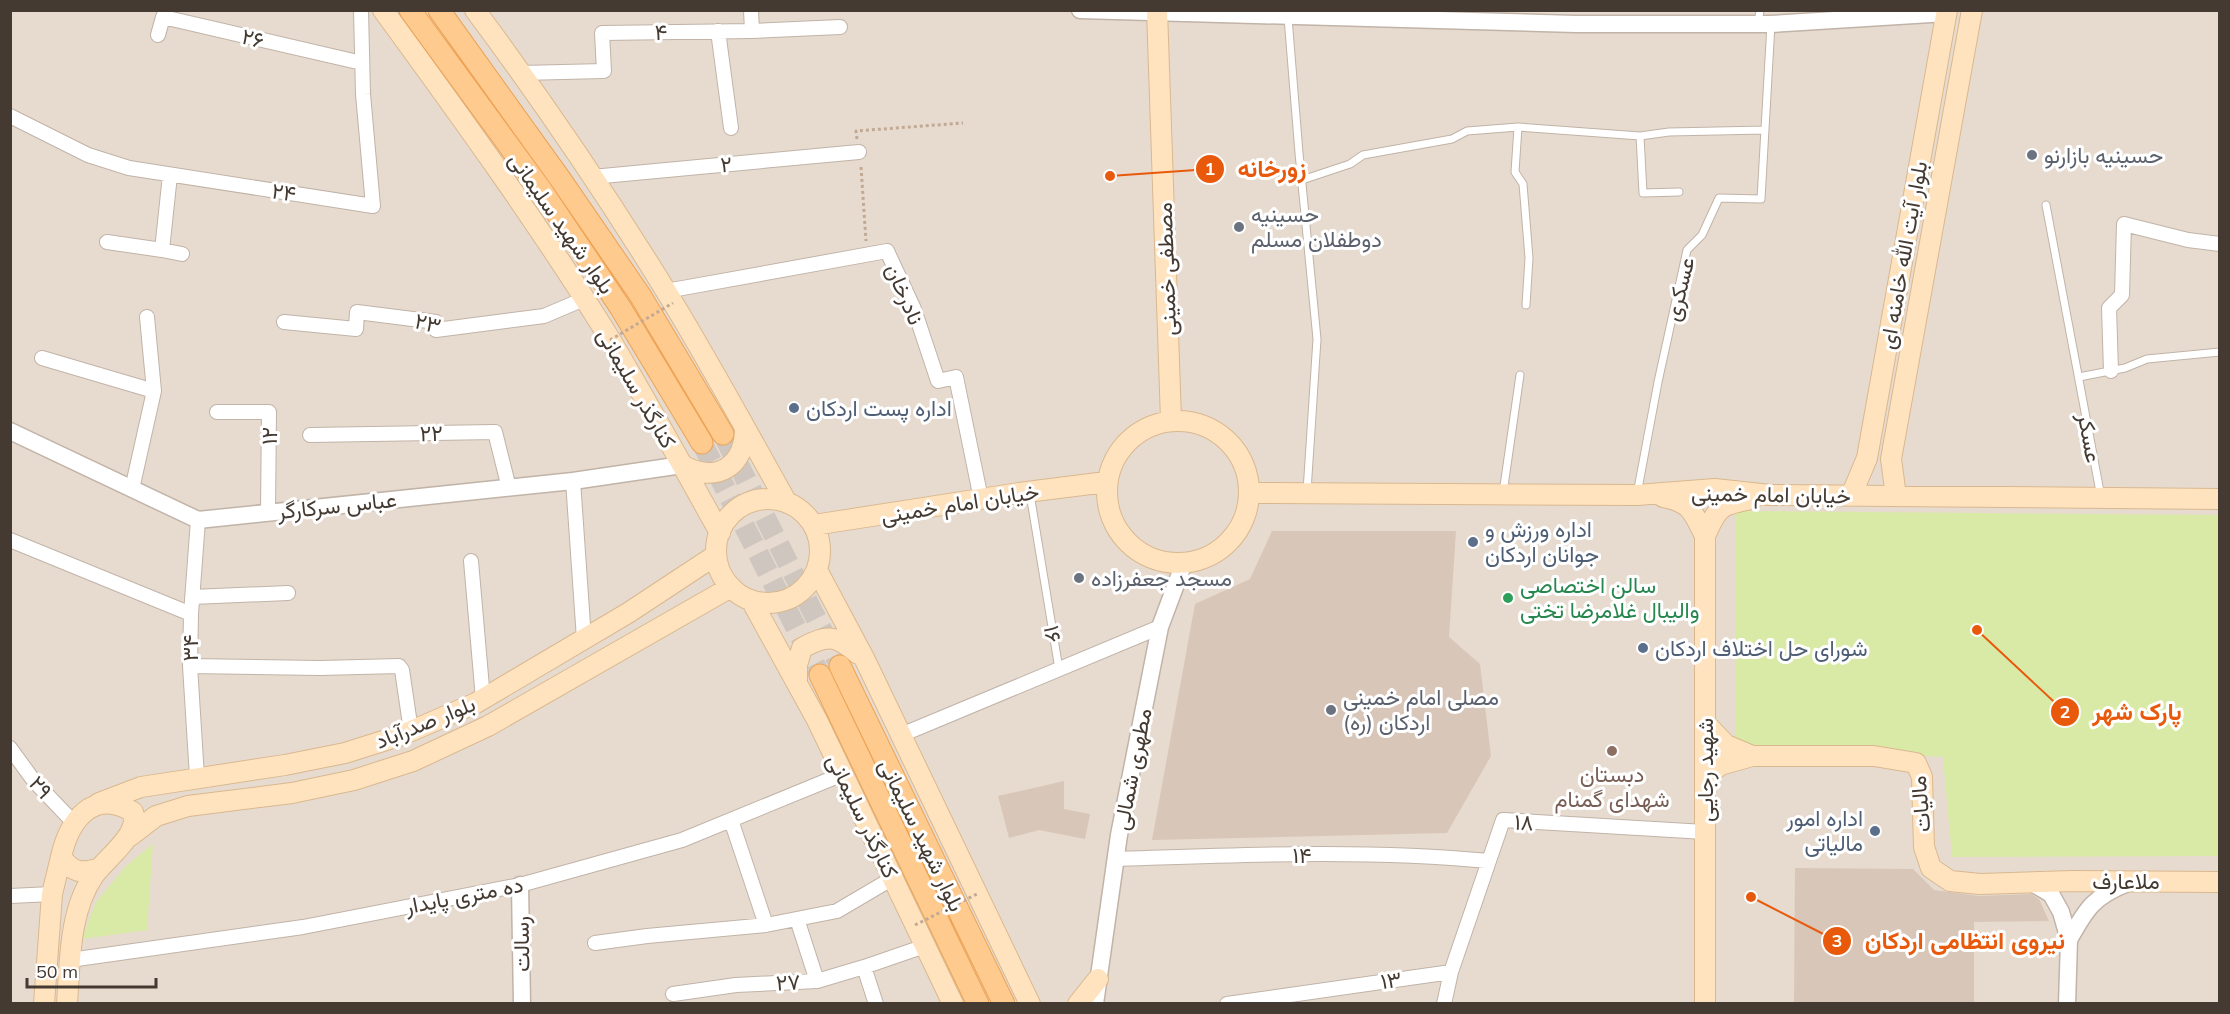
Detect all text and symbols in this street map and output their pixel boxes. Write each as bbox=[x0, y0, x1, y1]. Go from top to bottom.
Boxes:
street label: ۴ bbox=[654, 18, 668, 46]
street label: ۲۶ bbox=[239, 22, 267, 54]
place label: حسینیه بازارنو bbox=[2044, 141, 2163, 169]
street label: بلوار شهید سلیمانی bbox=[503, 147, 621, 299]
callout: زورخانه bbox=[1195, 148, 1318, 190]
marker: حسینیه بازارنو bbox=[2025, 148, 2039, 162]
street label: ۲ bbox=[719, 150, 733, 178]
text: زورخانه bbox=[1237, 153, 1307, 184]
text: 1 bbox=[1205, 157, 1215, 180]
street label: بلوار آیت الله خامنه ای bbox=[1873, 159, 1933, 351]
street label: ۲۴ bbox=[270, 176, 298, 208]
place label: حسینیه دوطفلان مسلم bbox=[1251, 200, 1382, 254]
street label: مصطفی خمینی bbox=[1150, 202, 1182, 336]
marker: حسینیه دوطفلان مسلم bbox=[1232, 220, 1246, 234]
street label: عسکری bbox=[1658, 254, 1700, 324]
street label: نادرخان bbox=[880, 259, 930, 329]
street label: ۲۳ bbox=[412, 306, 444, 340]
street label: کنارگذر سلیمانی bbox=[591, 323, 683, 453]
place label: اداره پست اردکان bbox=[806, 394, 952, 423]
marker: اداره پست اردکان bbox=[787, 401, 801, 415]
street label: عسکر bbox=[2072, 410, 2108, 465]
street label: ۲۲ bbox=[419, 419, 443, 447]
street label: ۱۲ bbox=[255, 427, 283, 445]
street label: خیابان امام خمینی bbox=[879, 477, 1041, 530]
street label: خیابان امام خمینی bbox=[1691, 479, 1851, 510]
street label: عباس سرکارگر bbox=[275, 485, 398, 525]
place label: اداره ورزش و جوانان اردکان bbox=[1485, 515, 1599, 568]
marker: اداره ورزش و جوانان اردکان bbox=[1466, 535, 1480, 549]
place label: مسجد جعفرزاده bbox=[1091, 564, 1232, 592]
marker: مسجد جعفرزاده bbox=[1072, 571, 1086, 585]
place label: سالن اختصاصی والیبال غلامرضا تختی bbox=[1520, 571, 1699, 624]
marker: سالن اختصاصی والیبال غلامرضا تختی bbox=[1501, 591, 1515, 605]
street label: ۱۶ bbox=[1038, 623, 1068, 645]
street label: ۳۴ bbox=[176, 634, 204, 662]
place label: شورای حل اختلاف اردکان bbox=[1655, 634, 1868, 662]
marker: شورای حل اختلاف اردکان bbox=[1636, 641, 1650, 655]
place label: مصلی امام خمینی (ره) اردکان bbox=[1343, 683, 1499, 736]
street label: بلوار صدرآباد bbox=[371, 689, 479, 755]
callout: پارک شهر bbox=[2050, 691, 2194, 733]
text: پارک شهر bbox=[2091, 696, 2182, 728]
text: 2 bbox=[2060, 700, 2070, 723]
marker: مصلی امام خمینی (ره) اردکان bbox=[1324, 703, 1338, 717]
street label: مطهری شمالی bbox=[1106, 706, 1158, 832]
street label: شهید رجایی bbox=[1691, 718, 1719, 822]
marker: دبستان شهدای گمنام bbox=[1605, 744, 1619, 758]
street label: کنارگذر سلیمانی bbox=[821, 749, 905, 883]
street label: بلوار شهید سلیمانی bbox=[873, 754, 971, 916]
place label: دبستان شهدای گمنام bbox=[1554, 760, 1670, 814]
street label: ۲۹ bbox=[23, 769, 59, 805]
street label: مالیات bbox=[1904, 774, 1936, 834]
place label: اداره امور مالیاتی bbox=[1785, 804, 1863, 857]
street label: ۱۸ bbox=[1514, 808, 1534, 836]
marker: اداره امور مالیاتی bbox=[1868, 824, 1882, 838]
street label: ۱۴ bbox=[1293, 841, 1311, 869]
street label: ملاعارف bbox=[2092, 867, 2160, 895]
street label: ده متری پایدار bbox=[402, 870, 526, 921]
street label: رسالت bbox=[507, 916, 535, 972]
callout: نیروی انتظامی اردکان bbox=[1822, 920, 2077, 962]
text: نیروی انتظامی اردکان bbox=[1865, 925, 2065, 956]
text: 3 bbox=[1832, 929, 1842, 952]
scale bar bbox=[27, 951, 156, 989]
text: 50 m bbox=[36, 960, 78, 983]
street label: ۱۳ bbox=[1379, 965, 1403, 995]
street label: ۲۷ bbox=[775, 967, 801, 997]

